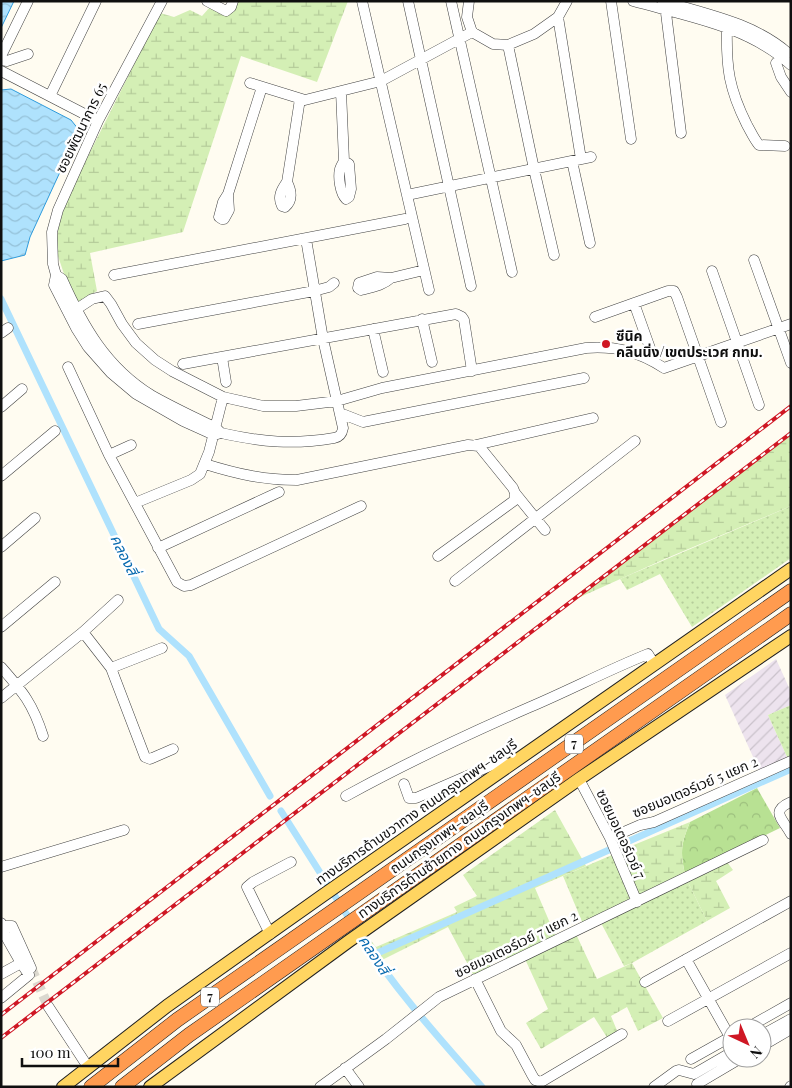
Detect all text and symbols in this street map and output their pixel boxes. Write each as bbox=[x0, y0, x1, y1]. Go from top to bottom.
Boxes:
street label: ซอยพัฒนาการ 65 bbox=[50, 79, 111, 176]
place label: ซีนิค คลีนนิ่ง/เขตประเวศ กทม. bbox=[616, 326, 763, 361]
marker: ซีนิค คลีนนิ่ง/เขตประเวศ กทม. bbox=[600, 338, 612, 350]
water label: คลองสี่ bbox=[106, 531, 145, 581]
road number: 7 bbox=[565, 734, 583, 754]
street label: ทางบริการด้านขวาทาง ถนนกรุงเทพฯ-ชลบุรี bbox=[312, 736, 520, 888]
street label: ซอยมอเตอร์เวย์ 5 แยก 2 bbox=[629, 751, 761, 822]
street label: ทางบริการด้านซ้ายทาง ถนนกรุงเทพฯ-ชลบุรี bbox=[353, 767, 564, 922]
street label: ซอยมอเตอร์เวย์ 7 bbox=[592, 786, 651, 882]
street label: ถนนกรุงเทพฯ-ชลบุรี bbox=[387, 797, 491, 877]
street label: ซอยมอเตอร์เวย์ 7 แยก 2 bbox=[451, 905, 581, 982]
water label: คลองสี่ bbox=[355, 931, 397, 981]
road number: 7 bbox=[201, 988, 219, 1006]
north arrow bbox=[722, 1018, 772, 1068]
scale bar bbox=[22, 1036, 119, 1068]
text: 100 m bbox=[30, 1042, 71, 1062]
text: N bbox=[746, 1042, 767, 1063]

